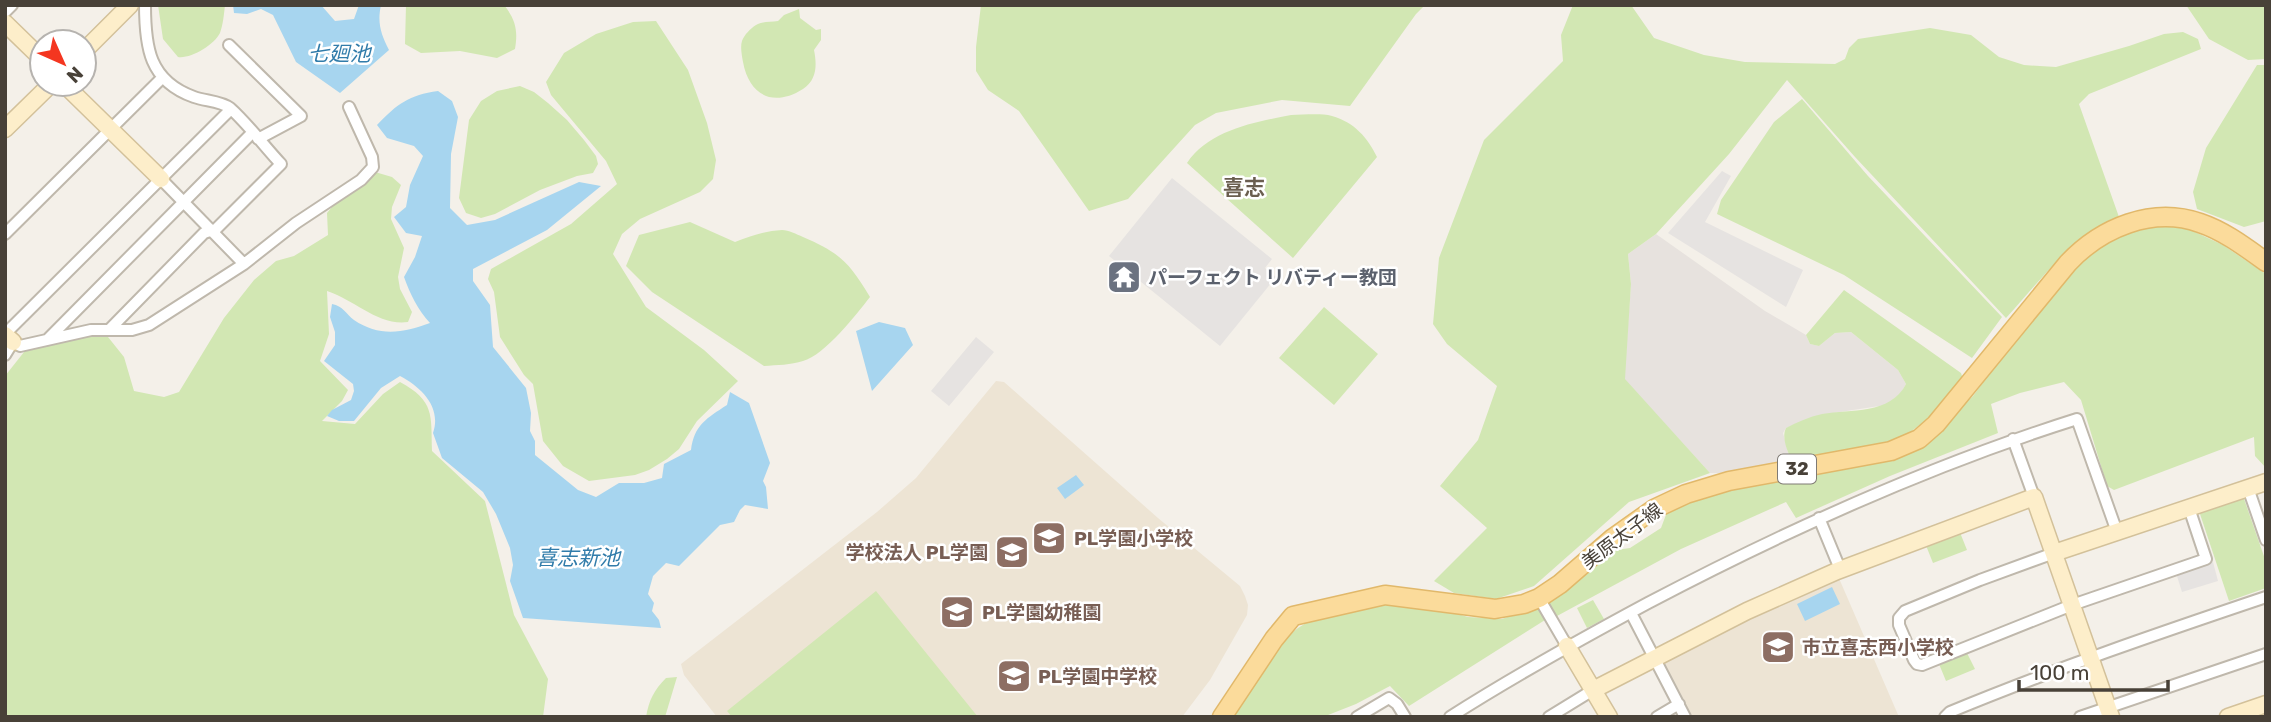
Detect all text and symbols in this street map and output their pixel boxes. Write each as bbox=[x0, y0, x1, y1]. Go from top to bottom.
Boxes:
north arrow bbox=[28, 28, 98, 98]
water label: 七廻池 bbox=[308, 41, 372, 66]
text: N bbox=[62, 62, 88, 88]
district label: 喜志 bbox=[1223, 175, 1265, 200]
temple icon: パーフェクト リバティー教団 bbox=[1105, 258, 1143, 296]
place label: パーフェクト リバティー教団 bbox=[1148, 266, 1397, 289]
road number: 32 bbox=[1778, 454, 1816, 484]
street label: 美原太子線 bbox=[1577, 498, 1667, 574]
school or university icon: PL学園小学校 bbox=[1030, 519, 1068, 557]
place label: PL学園小学校 bbox=[1074, 527, 1193, 550]
school or university icon: 学校法人 PL学園 bbox=[993, 533, 1031, 571]
place label: 学校法人 PL学園 bbox=[846, 541, 988, 564]
water label: 喜志新池 bbox=[536, 545, 622, 570]
school or university icon: PL学園幼稚園 bbox=[938, 593, 976, 631]
place label: PL学園幼稚園 bbox=[982, 601, 1101, 624]
school or university icon: 市立喜志西小学校 bbox=[1759, 628, 1797, 666]
place label: 市立喜志西小学校 bbox=[1802, 636, 1954, 659]
scale bar bbox=[2019, 648, 2168, 692]
school or university icon: PL学園中学校 bbox=[995, 657, 1033, 695]
text: 100 m bbox=[2030, 660, 2089, 685]
place label: PL学園中学校 bbox=[1038, 665, 1157, 688]

